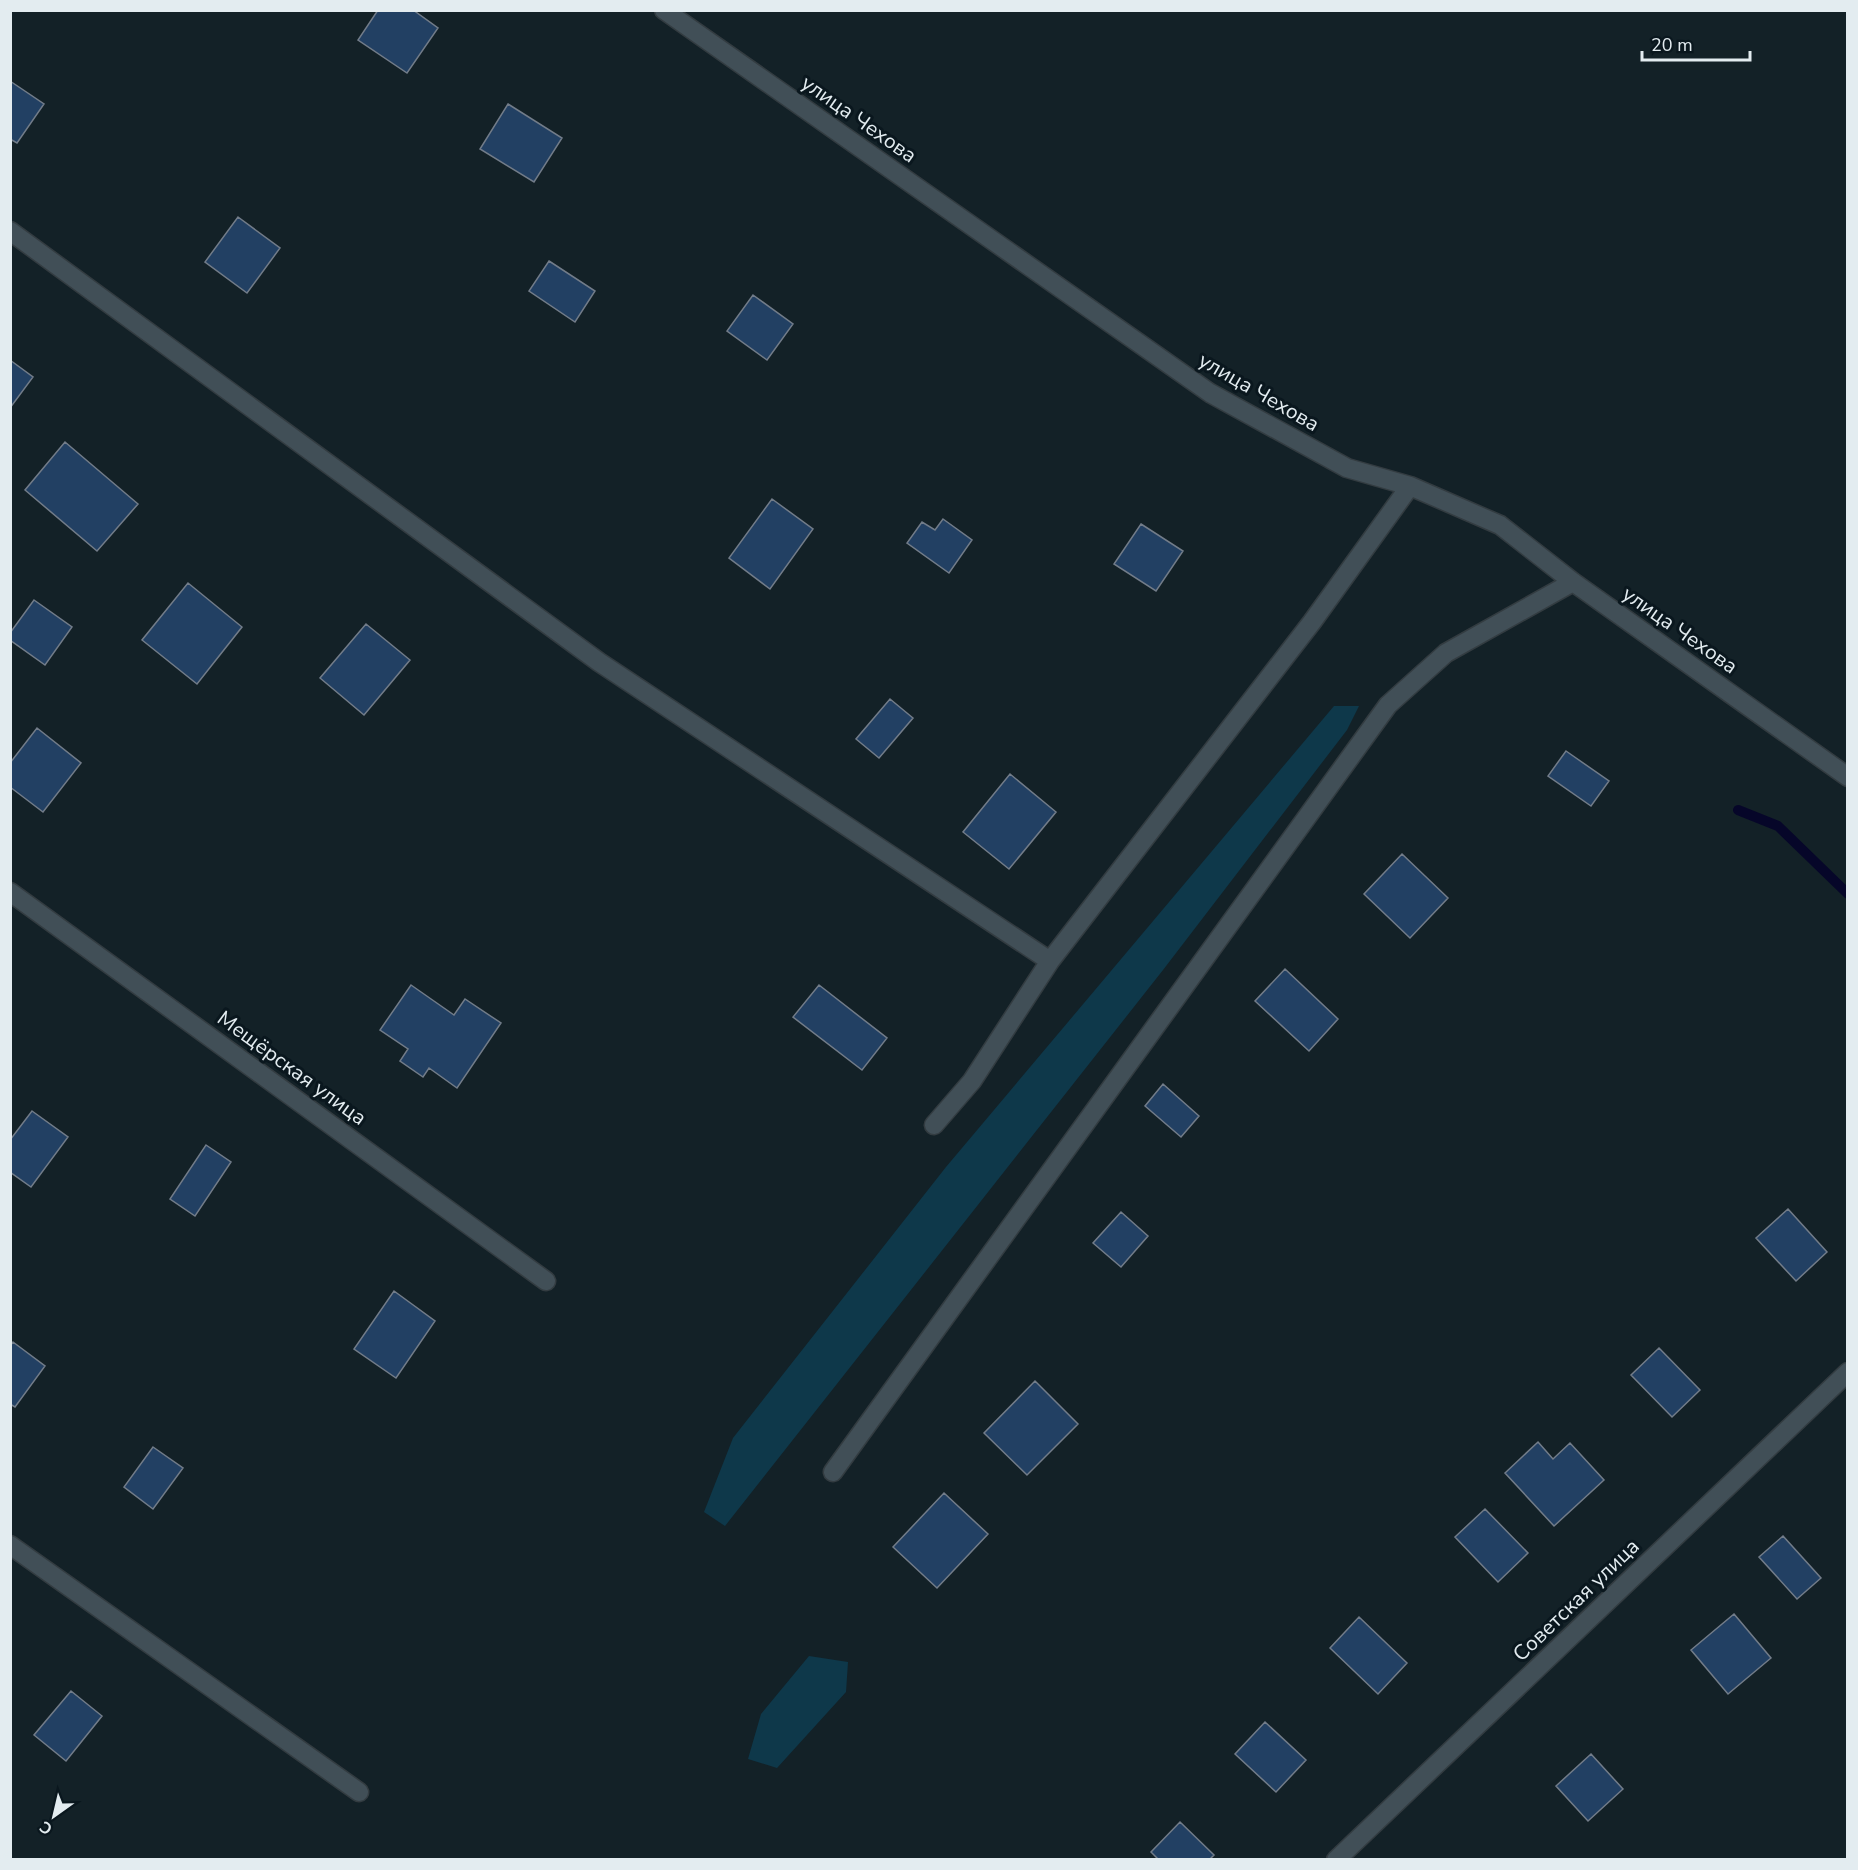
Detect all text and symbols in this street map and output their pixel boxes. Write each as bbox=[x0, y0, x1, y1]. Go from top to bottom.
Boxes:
scale bar bbox=[1642, 24, 1750, 62]
text: 20 m bbox=[1651, 33, 1693, 57]
street label: улица Чехова bbox=[796, 69, 922, 169]
street label: улица Чехова bbox=[1194, 346, 1324, 438]
street label: улица Чехова bbox=[1617, 580, 1743, 680]
street label: Мещёрская улица bbox=[212, 1004, 372, 1132]
street label: Советская улица bbox=[1507, 1532, 1645, 1668]
north arrow bbox=[24, 1786, 84, 1846]
text: С bbox=[35, 1815, 57, 1840]

